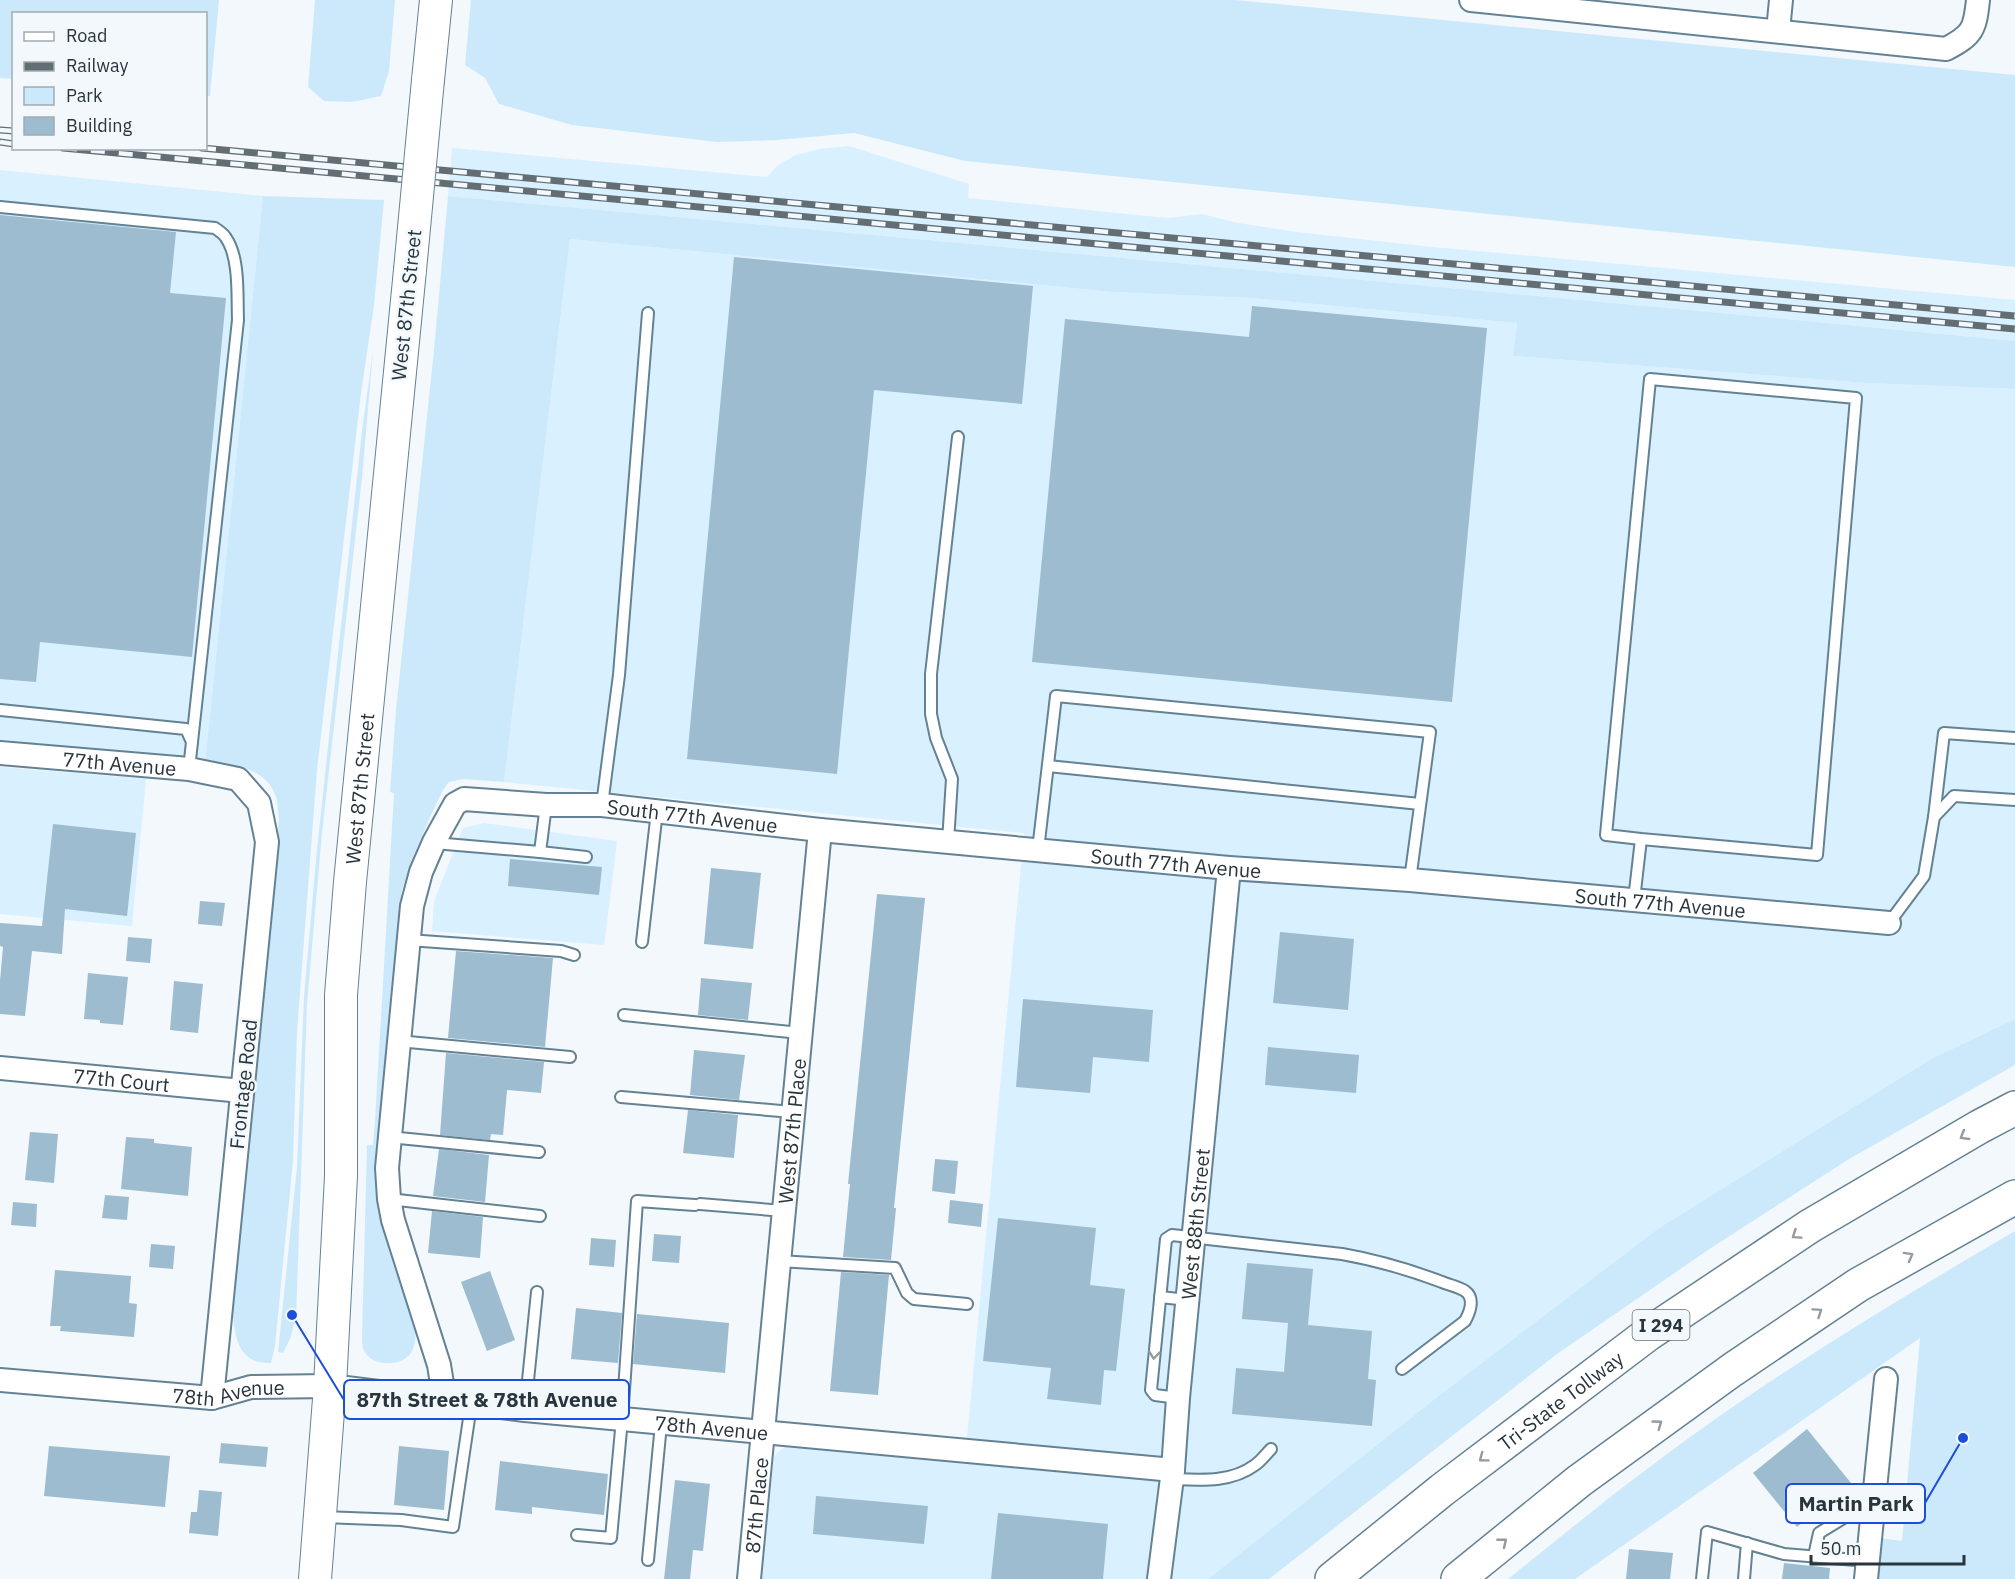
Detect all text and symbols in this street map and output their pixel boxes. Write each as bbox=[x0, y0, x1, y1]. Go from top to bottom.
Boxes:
legend bbox=[12, 12, 207, 150]
text: Road bbox=[66, 24, 107, 47]
text: Railway bbox=[66, 54, 128, 77]
text: Park bbox=[66, 84, 103, 107]
text: Building bbox=[66, 114, 133, 137]
street label: West 87th Street bbox=[385, 228, 427, 382]
street label: West 87th Street bbox=[338, 712, 380, 866]
street label: 77th Avenue bbox=[62, 745, 178, 781]
street label: South 77th Avenue bbox=[606, 792, 779, 839]
street label: South 77th Avenue bbox=[1089, 842, 1262, 884]
street label: South 77th Avenue bbox=[1574, 881, 1747, 924]
street label: Frontage Road bbox=[223, 1018, 263, 1150]
street label: West 87th Place bbox=[771, 1057, 812, 1205]
street label: 77th Court bbox=[72, 1062, 171, 1098]
one-way arrow bbox=[1960, 1128, 1970, 1140]
street label: West 88th Street bbox=[1174, 1147, 1215, 1301]
one-way arrow bbox=[1792, 1228, 1802, 1240]
one-way arrow bbox=[1903, 1252, 1913, 1263]
one-way arrow bbox=[1811, 1308, 1822, 1319]
road number: I 294 bbox=[1632, 1310, 1690, 1340]
street label: Tri-State Tollway bbox=[1492, 1344, 1628, 1456]
one-way arrow bbox=[1148, 1351, 1161, 1360]
street label: 78th Avenue bbox=[171, 1373, 285, 1412]
callout: 87th Street & 78th Avenue bbox=[344, 1380, 629, 1419]
text: 87th Street & 78th Avenue bbox=[356, 1385, 618, 1413]
street label: 78th Avenue bbox=[653, 1409, 769, 1446]
one-way arrow bbox=[1652, 1420, 1663, 1431]
one-way arrow bbox=[1479, 1451, 1490, 1462]
street label: 87th Place bbox=[738, 1456, 774, 1555]
callout: Martin Park bbox=[1786, 1484, 1925, 1523]
text: Martin Park bbox=[1798, 1489, 1915, 1517]
scale bar bbox=[1811, 1528, 1964, 1566]
text: 50 m bbox=[1820, 1537, 1862, 1560]
one-way arrow bbox=[1497, 1539, 1508, 1550]

